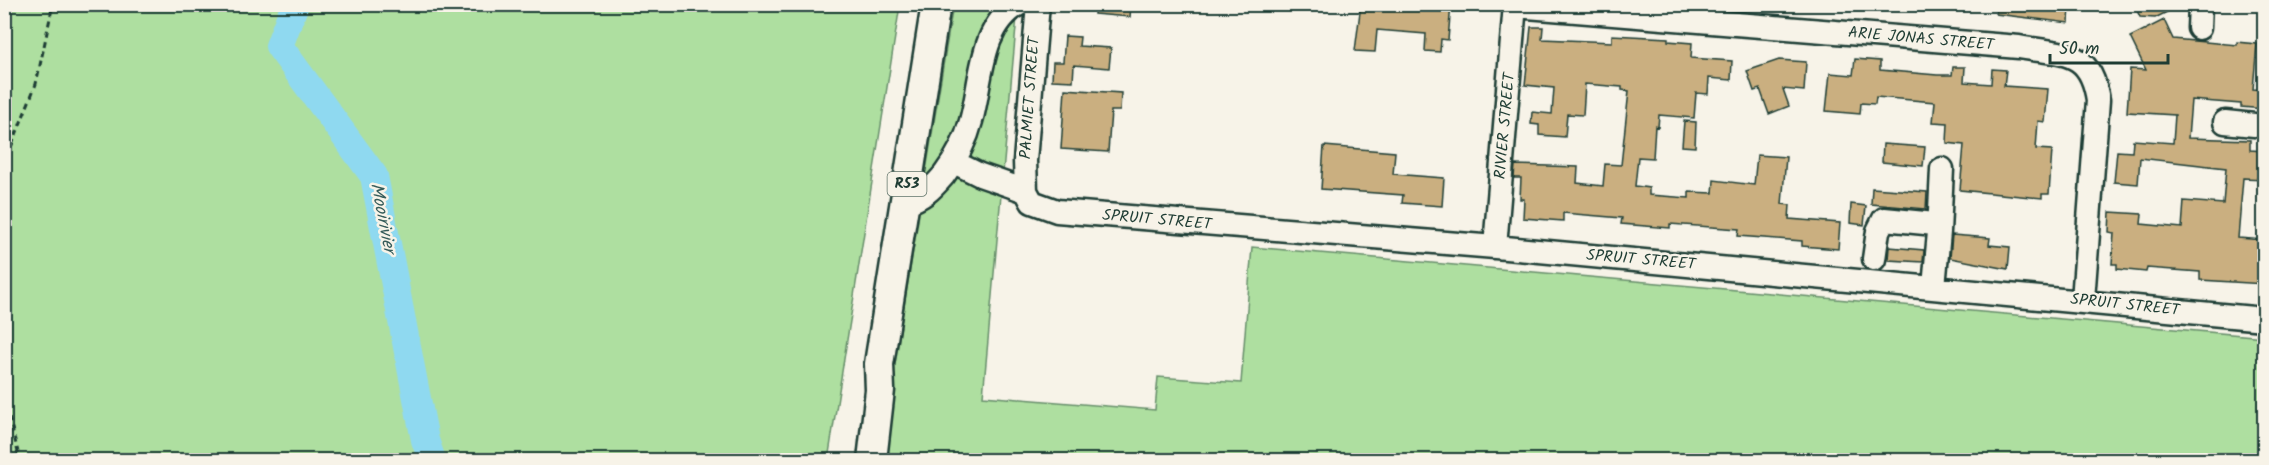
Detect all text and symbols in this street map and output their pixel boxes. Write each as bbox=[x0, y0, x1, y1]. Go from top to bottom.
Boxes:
street label: ARIE JONAS STREET bbox=[1847, 20, 1996, 58]
scale bar bbox=[2050, 27, 2168, 65]
street label: PALMIET STREET bbox=[1013, 34, 1047, 160]
text: 50 m bbox=[2059, 35, 2099, 64]
street label: RIVIER STREET bbox=[1488, 70, 1522, 180]
road number: R53 bbox=[888, 172, 926, 196]
water label: Mooirivier bbox=[361, 180, 404, 260]
street label: SPRUIT STREET bbox=[1101, 203, 1214, 237]
street label: SPRUIT STREET bbox=[1585, 243, 1698, 277]
street label: SPRUIT STREET bbox=[2069, 287, 2182, 323]

